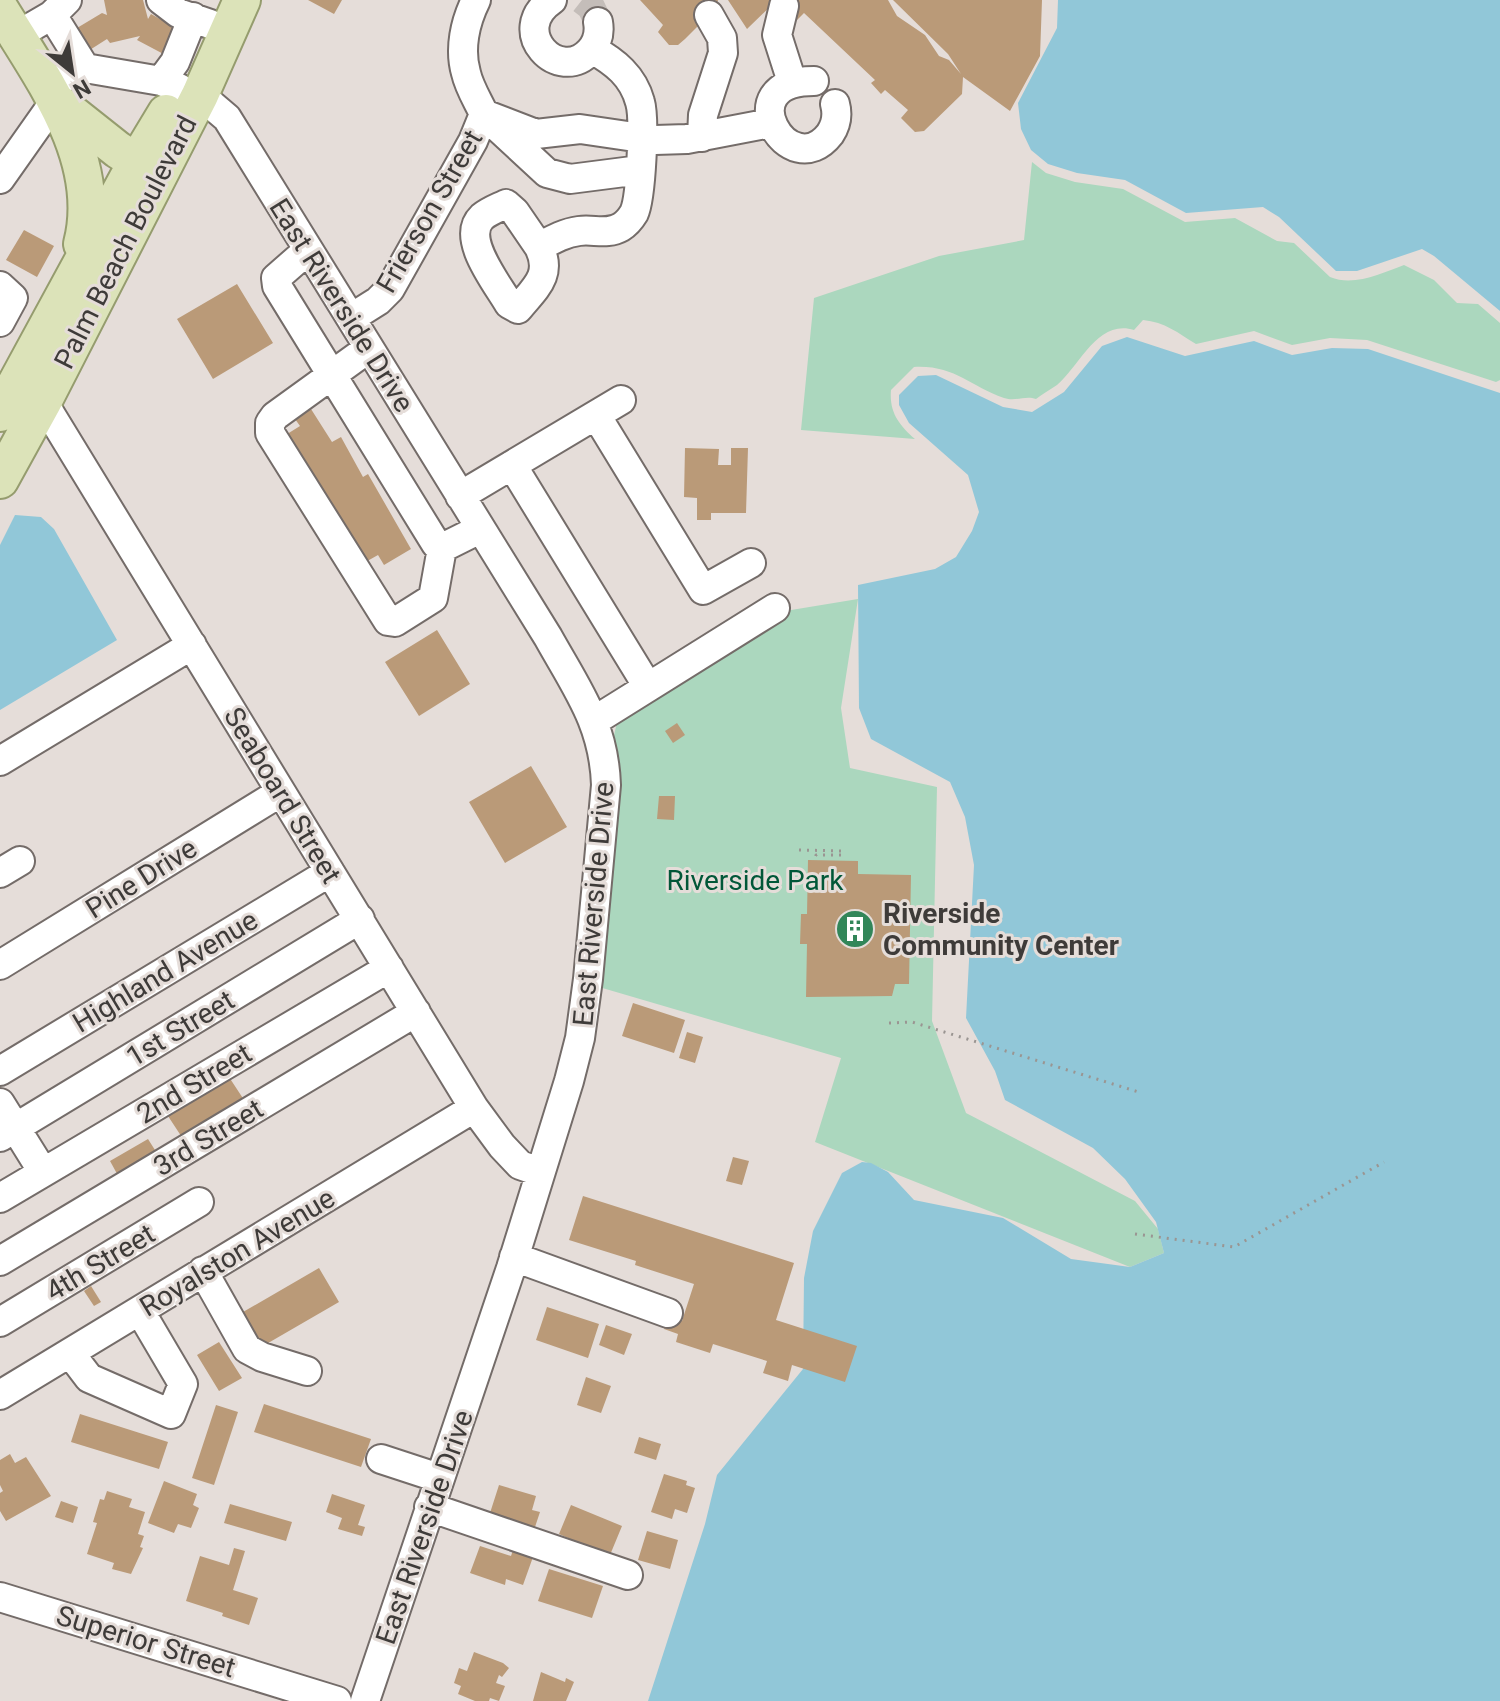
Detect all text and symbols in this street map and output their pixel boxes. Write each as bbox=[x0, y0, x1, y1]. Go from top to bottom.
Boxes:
north arrow bbox=[32, 32, 112, 112]
text: N bbox=[69, 74, 95, 104]
street label: Palm Beach Boulevard bbox=[47, 110, 204, 374]
street label: Frierson Street bbox=[370, 124, 489, 299]
street label: East Riverside Drive bbox=[263, 193, 421, 418]
street label: Seaboard Street bbox=[217, 701, 348, 889]
street label: East Riverside Drive bbox=[566, 780, 621, 1028]
street label: Pine Drive bbox=[80, 831, 203, 925]
park label: Riverside Park bbox=[666, 864, 844, 897]
place label: Riverside Community Center bbox=[883, 897, 1119, 962]
street label: Highland Avenue bbox=[67, 903, 264, 1040]
building icon: Riverside Community Center bbox=[834, 908, 876, 950]
street label: 1st Street bbox=[120, 983, 240, 1074]
street label: 2nd Street bbox=[131, 1036, 258, 1130]
street label: 3rd Street bbox=[148, 1092, 269, 1183]
street label: Royalston Avenue bbox=[134, 1181, 341, 1324]
street label: 4th Street bbox=[40, 1217, 161, 1308]
street label: East Riverside Drive bbox=[369, 1406, 480, 1648]
street label: Superior Street bbox=[52, 1599, 239, 1684]

